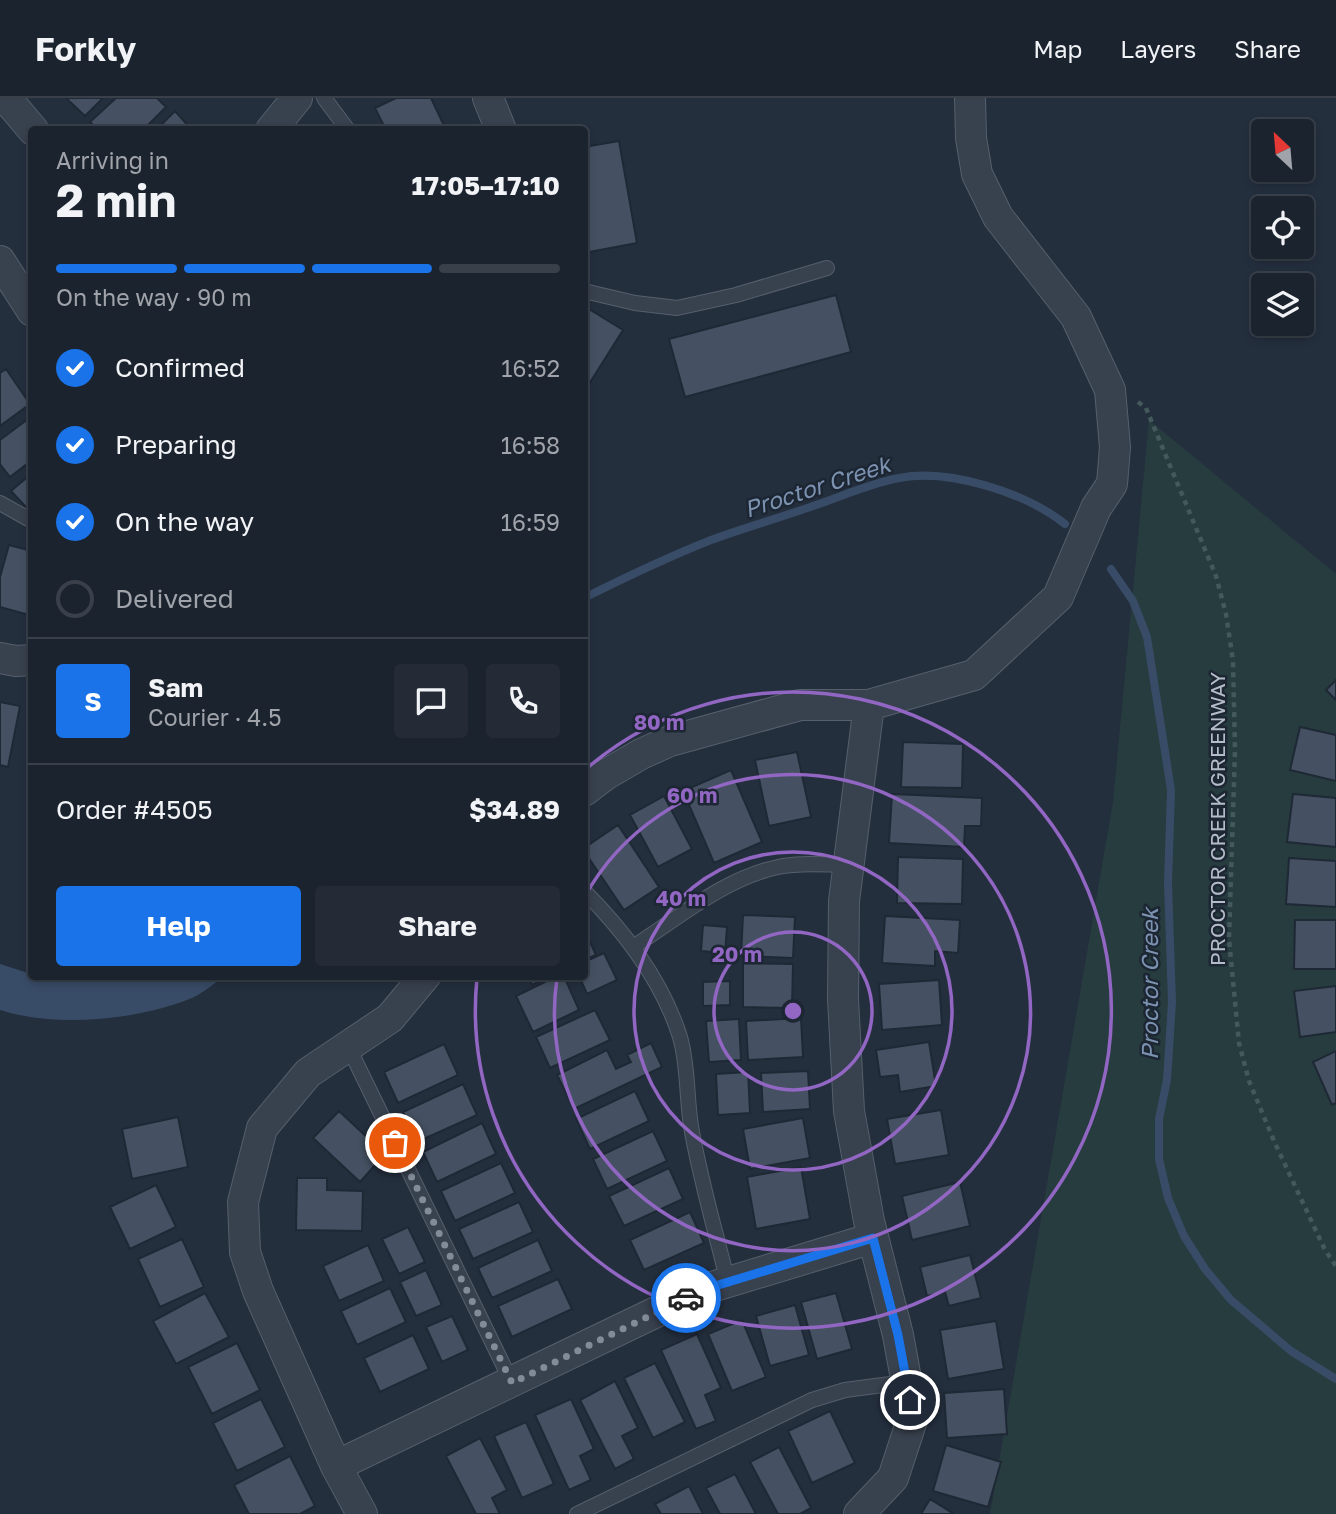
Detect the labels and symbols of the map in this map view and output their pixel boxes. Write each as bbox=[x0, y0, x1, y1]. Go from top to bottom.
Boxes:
north arrow bbox=[1251, 119, 1314, 182]
water label: Proctor Creek bbox=[740, 449, 895, 523]
street label: PROCTOR CREEK GREENWAY bbox=[1204, 671, 1230, 966]
text: 80 m bbox=[634, 709, 684, 735]
text: 60 m bbox=[667, 782, 717, 808]
text: 40 m bbox=[656, 885, 706, 911]
water label: Proctor Creek bbox=[1135, 906, 1163, 1060]
text: 20 m bbox=[712, 941, 762, 967]
centre of rings bbox=[781, 999, 805, 1023]
pin bbox=[365, 1113, 425, 1173]
courier bbox=[651, 1263, 721, 1333]
pin bbox=[880, 1370, 940, 1430]

